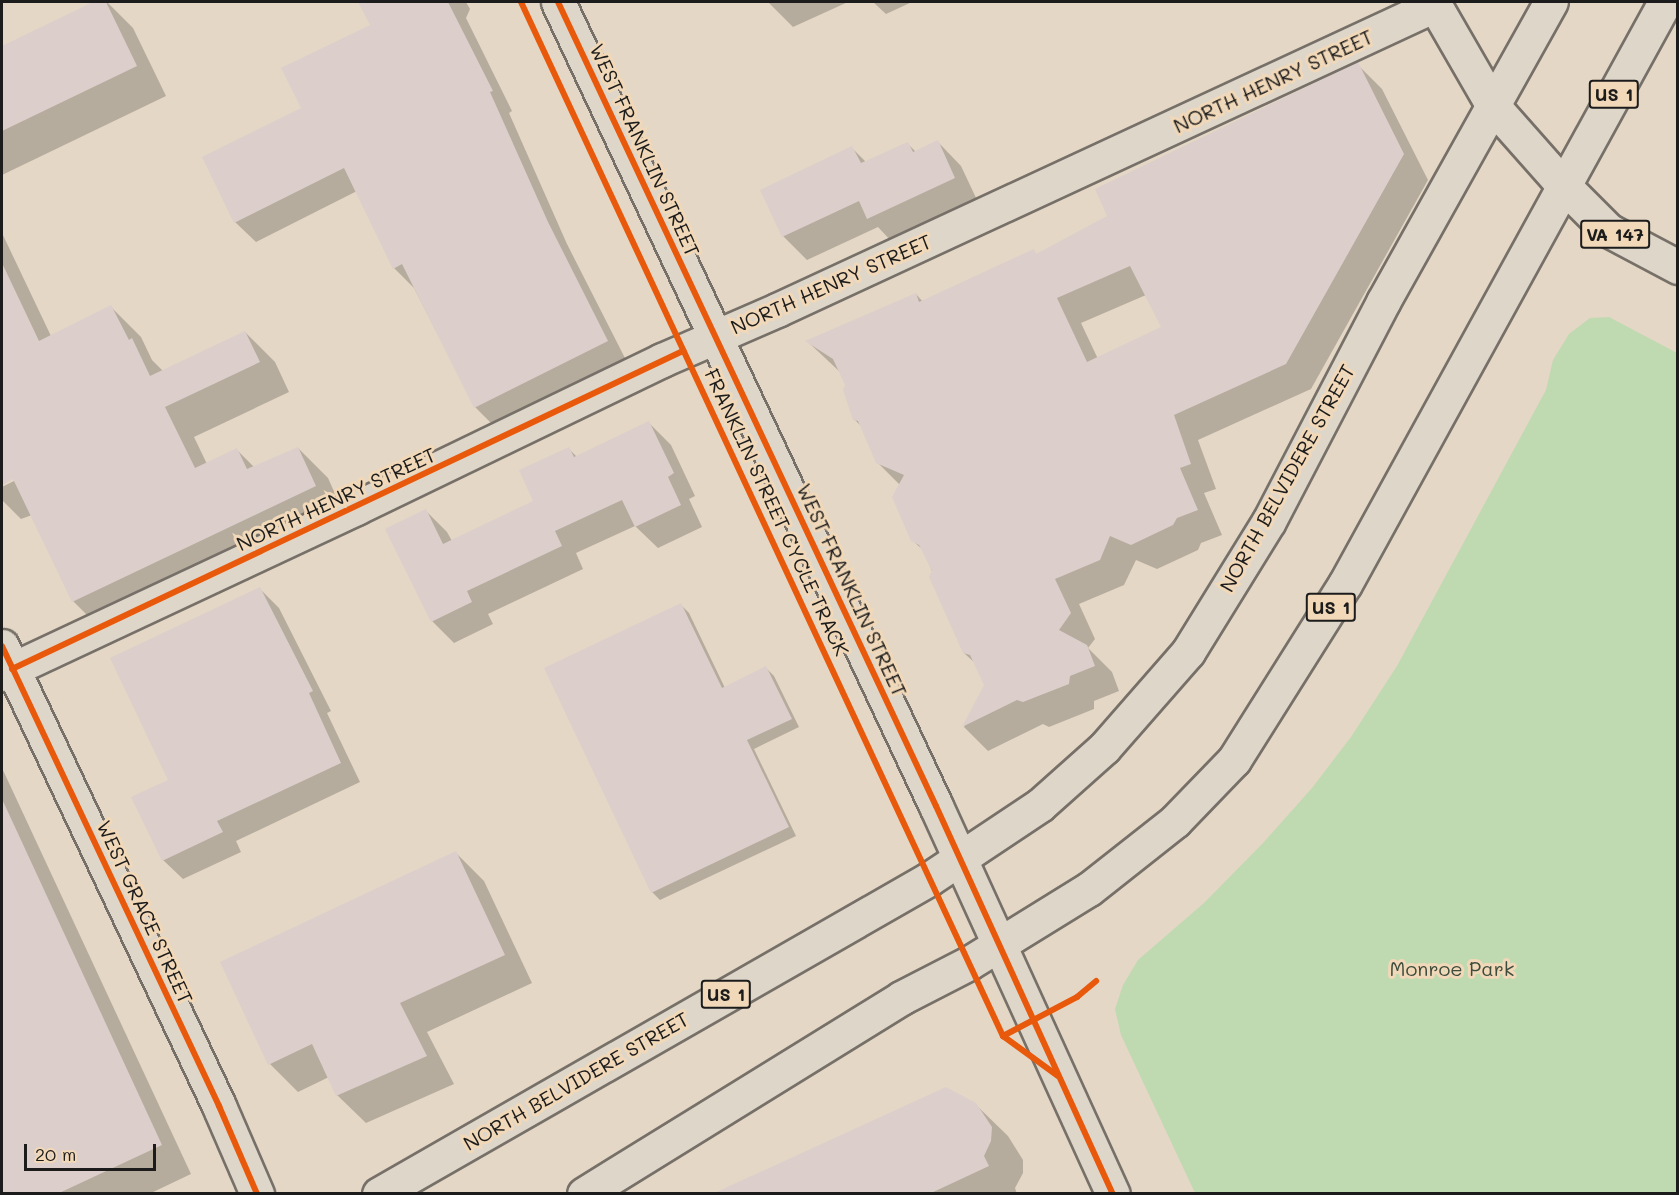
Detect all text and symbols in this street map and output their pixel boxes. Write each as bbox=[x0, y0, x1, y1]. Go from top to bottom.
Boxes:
street label: NORTH HENRY STREET bbox=[1169, 24, 1377, 138]
street label: WEST FRANKLIN STREET bbox=[585, 40, 705, 260]
road number: US 1 bbox=[1588, 79, 1640, 109]
road number: VA 147 bbox=[1579, 219, 1651, 249]
street label: NORTH HENRY STREET bbox=[727, 229, 935, 339]
street label: NORTH BELVIDERE STREET bbox=[1214, 360, 1360, 596]
street label: FRANKLIN STREET CYCLE TRACK bbox=[700, 365, 854, 659]
street label: NORTH HENRY STREET bbox=[232, 442, 440, 556]
street label: WEST FRANKLIN STREET bbox=[792, 480, 912, 700]
road number: US 1 bbox=[1306, 592, 1356, 622]
street label: WEST GRACE STREET bbox=[92, 817, 198, 1007]
park label: Monroe Park bbox=[1390, 956, 1514, 980]
road number: US 1 bbox=[700, 979, 752, 1009]
street label: NORTH BELVIDERE STREET bbox=[459, 1007, 693, 1155]
scale bar bbox=[27, 1132, 159, 1170]
text: 20 m bbox=[35, 1142, 76, 1166]

